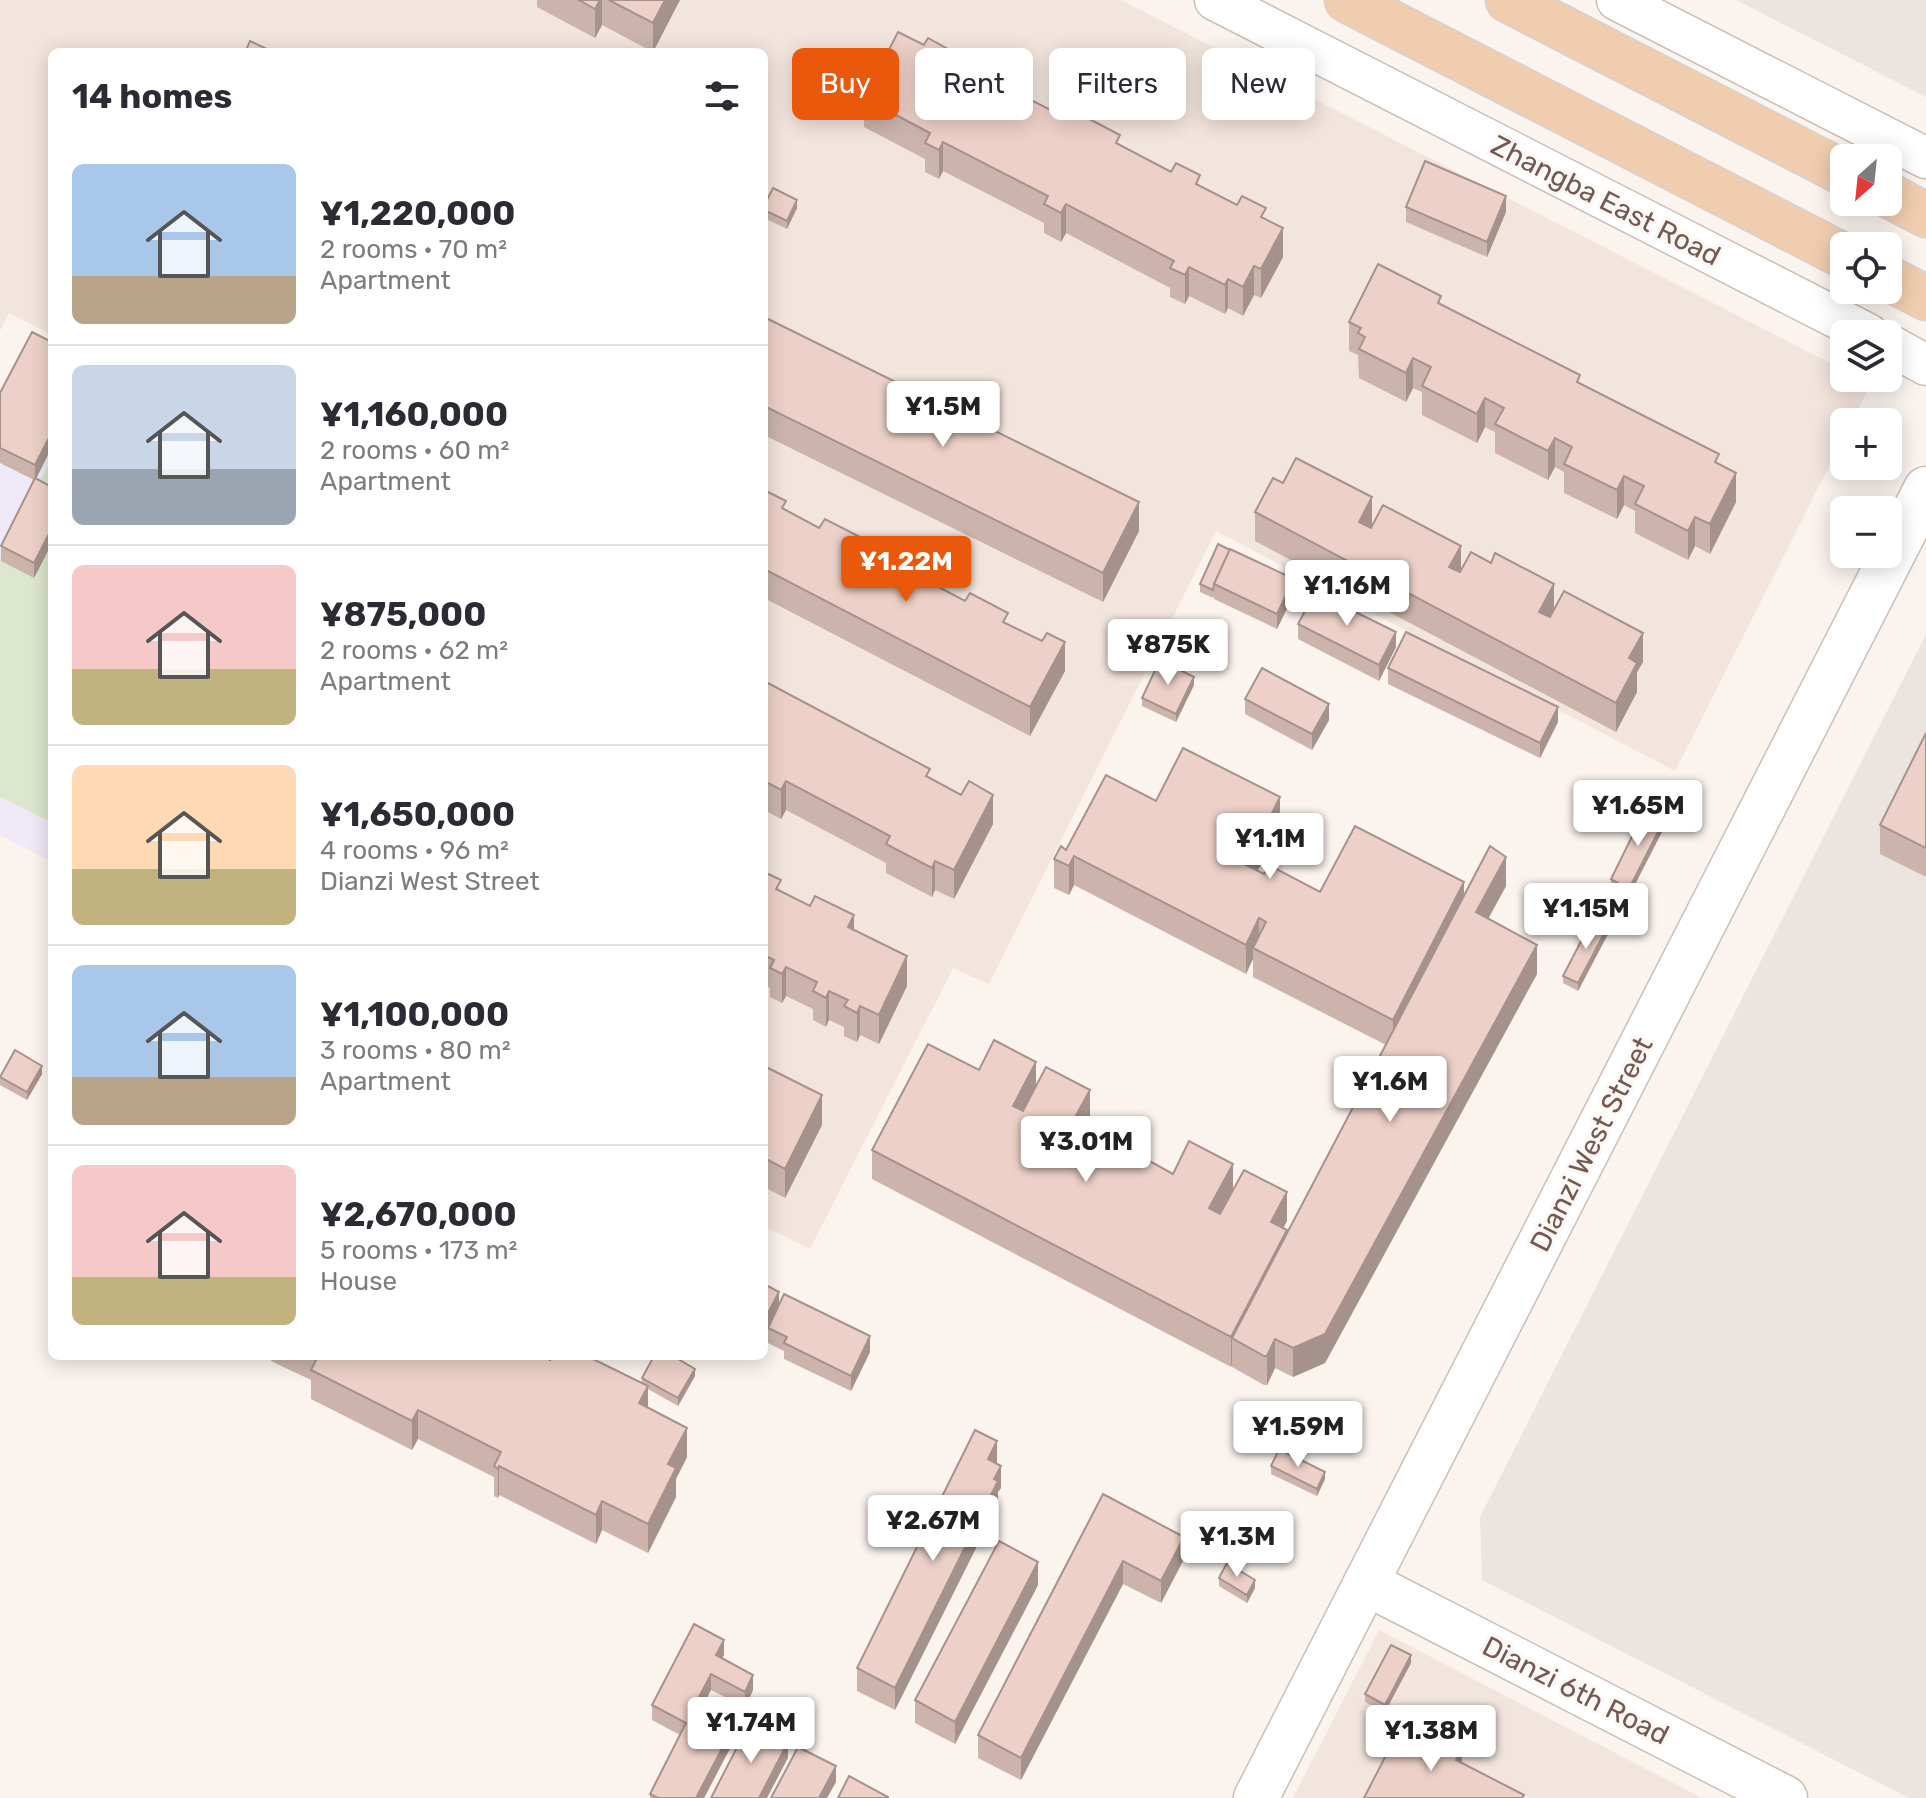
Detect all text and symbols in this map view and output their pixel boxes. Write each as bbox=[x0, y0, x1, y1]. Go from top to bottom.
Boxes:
chip: Buy bbox=[792, 48, 899, 120]
chip: Rent bbox=[915, 48, 1033, 120]
chip: Filters bbox=[1049, 48, 1186, 120]
chip: New bbox=[1202, 48, 1315, 120]
icon: filters bbox=[700, 74, 744, 118]
text: 14 homes bbox=[72, 76, 232, 117]
street label: Zhangba East Road bbox=[1486, 128, 1726, 273]
north arrow bbox=[1830, 144, 1902, 216]
map controls bbox=[1830, 144, 1902, 568]
text: ¥1,220,000 bbox=[320, 193, 515, 234]
icon: home bbox=[136, 196, 232, 292]
button: locate bbox=[1830, 232, 1902, 304]
text: 2 rooms · 70 m² bbox=[320, 234, 507, 265]
text: Apartment bbox=[320, 265, 451, 296]
button: layers bbox=[1830, 320, 1902, 392]
pin: ¥1.5M bbox=[887, 381, 999, 449]
text: ¥1.5M bbox=[905, 391, 981, 422]
text: ¥1,160,000 bbox=[320, 394, 508, 435]
icon: home bbox=[136, 397, 232, 493]
button: + bbox=[1830, 408, 1902, 480]
text: 2 rooms · 60 m² bbox=[320, 435, 509, 466]
text: Apartment bbox=[320, 466, 451, 497]
button: − bbox=[1830, 496, 1902, 568]
pin: ¥1.22M bbox=[841, 536, 971, 604]
text: ¥1.22M bbox=[859, 546, 953, 577]
pin: ¥1.16M bbox=[1282, 560, 1412, 628]
text: ¥1.16M bbox=[1303, 570, 1391, 601]
text: ¥875,000 bbox=[320, 594, 486, 635]
icon: home bbox=[136, 597, 232, 693]
pin: ¥875K bbox=[1112, 619, 1224, 687]
text: ¥875K bbox=[1126, 629, 1210, 660]
text: 2 rooms · 62 m² bbox=[320, 635, 508, 666]
text: Apartment bbox=[320, 666, 451, 697]
pin: ¥1.65M bbox=[1573, 780, 1703, 848]
text: ¥1.65M bbox=[1591, 790, 1685, 821]
text: ¥1,650,000 bbox=[320, 794, 515, 835]
icon: home bbox=[136, 797, 232, 893]
pin: ¥1.1M bbox=[1214, 813, 1326, 881]
text: ¥1.1M bbox=[1235, 823, 1305, 854]
text: 4 rooms · 96 m² bbox=[320, 835, 509, 866]
text: Dianzi West Street bbox=[320, 866, 540, 897]
pin: ¥1.15M bbox=[1521, 883, 1651, 951]
text: ¥1.15M bbox=[1542, 893, 1630, 924]
text: ¥1,100,000 bbox=[320, 994, 509, 1035]
icon: home bbox=[136, 997, 232, 1093]
street label: Dianzi West Street bbox=[1523, 1031, 1660, 1257]
text: 3 rooms · 80 m² bbox=[320, 1035, 511, 1066]
pin: ¥1.6M bbox=[1334, 1056, 1446, 1124]
text: Apartment bbox=[320, 1066, 451, 1097]
text: ¥1.6M bbox=[1352, 1066, 1428, 1097]
pin: ¥3.01M bbox=[1021, 1116, 1151, 1184]
text: ¥3.01M bbox=[1039, 1126, 1133, 1157]
text: ¥2,670,000 bbox=[320, 1194, 517, 1235]
icon: home bbox=[136, 1197, 232, 1293]
text: 5 rooms · 173 m² bbox=[320, 1235, 517, 1266]
text: House bbox=[320, 1266, 397, 1297]
pin: ¥1.59M bbox=[1233, 1401, 1363, 1469]
text: ¥1.59M bbox=[1251, 1411, 1345, 1442]
pin: ¥2.67M bbox=[868, 1495, 998, 1563]
text: ¥2.67M bbox=[886, 1505, 980, 1536]
pin: ¥1.3M bbox=[1181, 1511, 1293, 1579]
text: ¥1.3M bbox=[1199, 1521, 1275, 1552]
street label: Dianzi 6th Road bbox=[1477, 1629, 1674, 1752]
pin: ¥1.74M bbox=[686, 1697, 816, 1765]
pin: ¥1.38M bbox=[1366, 1705, 1496, 1773]
text: ¥1.74M bbox=[706, 1707, 796, 1738]
text: ¥1.38M bbox=[1384, 1715, 1478, 1746]

